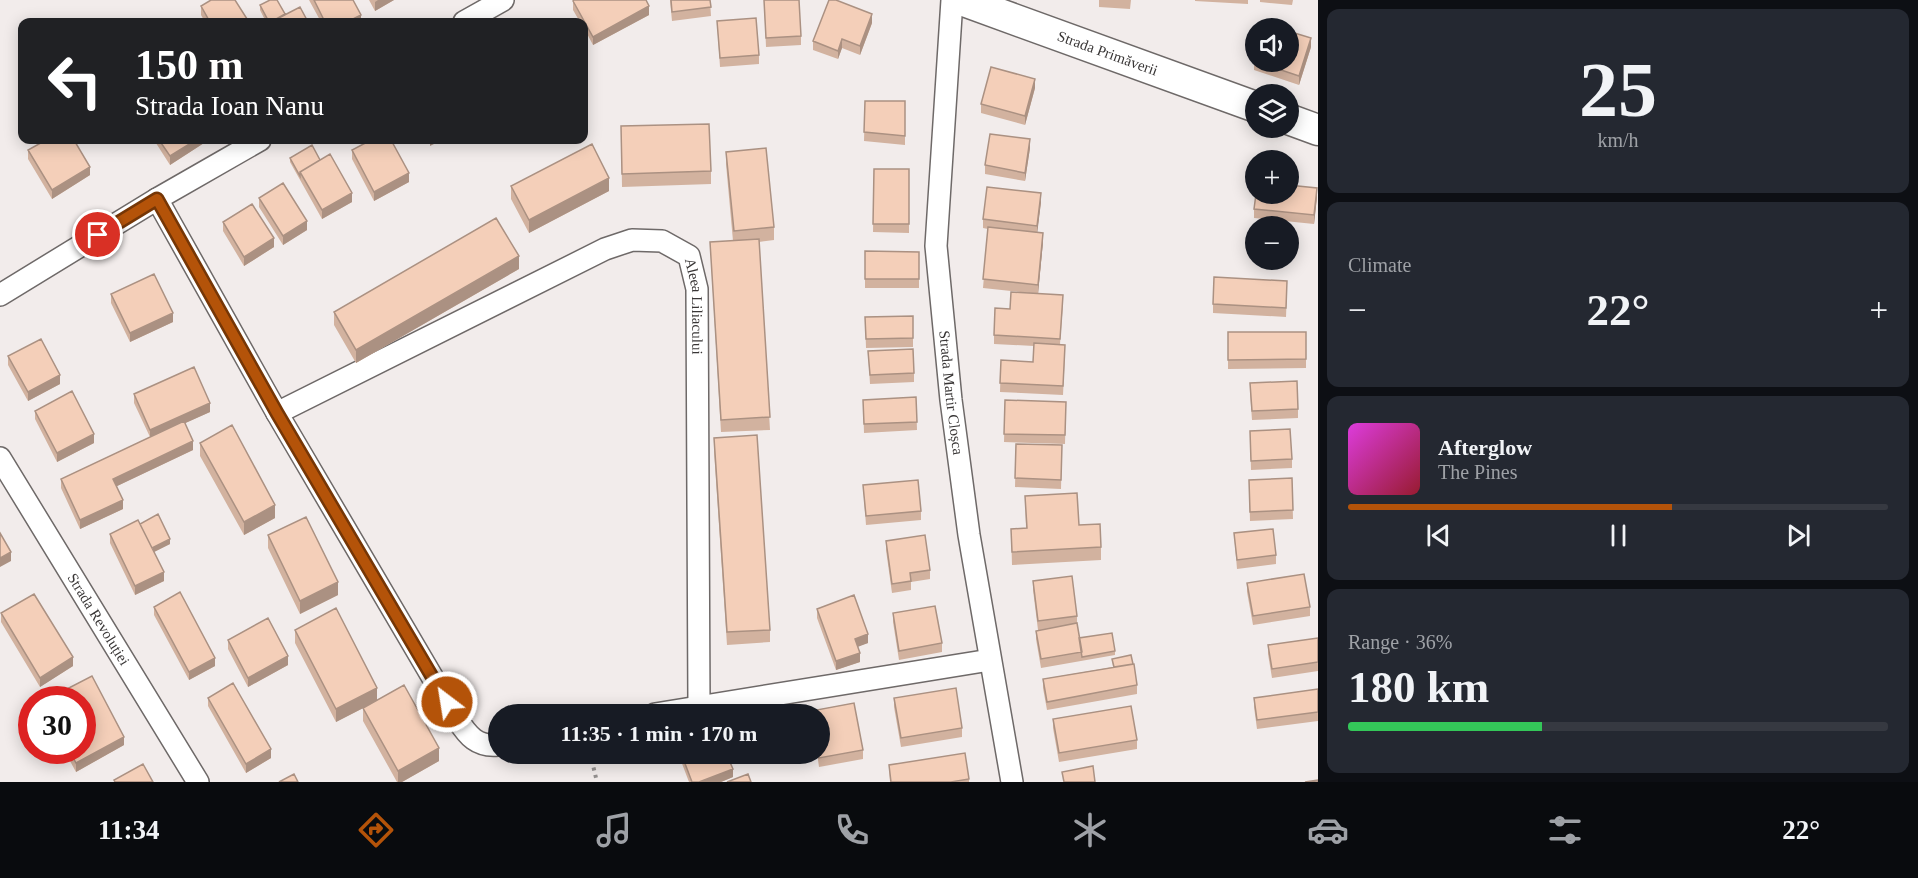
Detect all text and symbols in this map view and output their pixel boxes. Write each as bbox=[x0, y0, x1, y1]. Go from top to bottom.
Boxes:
map controls bbox=[1245, 18, 1299, 270]
button: sound bbox=[1245, 18, 1299, 72]
street label: Strada Primăverii bbox=[1055, 28, 1160, 79]
icon: left bbox=[36, 42, 114, 120]
text: 150 m bbox=[135, 42, 244, 88]
text: 25 bbox=[1579, 46, 1657, 133]
button: layers bbox=[1245, 84, 1299, 138]
text: Strada Ioan Nanu bbox=[135, 91, 324, 121]
text: km/h bbox=[1597, 129, 1639, 151]
button: + bbox=[1245, 150, 1299, 204]
pin bbox=[72, 209, 123, 260]
button: − bbox=[1245, 216, 1299, 270]
icon: arrive bbox=[81, 218, 114, 251]
text: Climate bbox=[1348, 254, 1411, 276]
street label: Aleea Liliacului bbox=[682, 256, 705, 355]
text: 22° bbox=[1587, 285, 1650, 335]
text: − bbox=[1348, 292, 1367, 328]
text: + bbox=[1869, 292, 1888, 328]
street label: Strada Martir Cloșca bbox=[936, 330, 966, 456]
text: Afterglow bbox=[1438, 435, 1532, 460]
text: The Pines bbox=[1438, 461, 1517, 483]
icon: previous bbox=[1422, 519, 1455, 552]
icon: pause bbox=[1602, 519, 1635, 552]
icon: next bbox=[1782, 519, 1815, 552]
street label: Strada Revoluției bbox=[64, 570, 133, 668]
text: Range · 36% bbox=[1348, 631, 1452, 653]
text: 180 km bbox=[1348, 662, 1489, 712]
position arrow bbox=[415, 670, 479, 734]
speed limit sign: 30 bbox=[18, 686, 96, 764]
text: 11:35 · 1 min · 170 m bbox=[561, 721, 757, 746]
icon: directions bbox=[355, 809, 397, 851]
icon: music bbox=[593, 809, 635, 851]
icon: phone bbox=[831, 809, 873, 851]
icon: climate bbox=[1069, 809, 1111, 851]
icon: car bbox=[1307, 809, 1349, 851]
icon: filters bbox=[1544, 809, 1586, 851]
text: 11:34 bbox=[98, 815, 159, 845]
text: 22° bbox=[1782, 815, 1820, 845]

